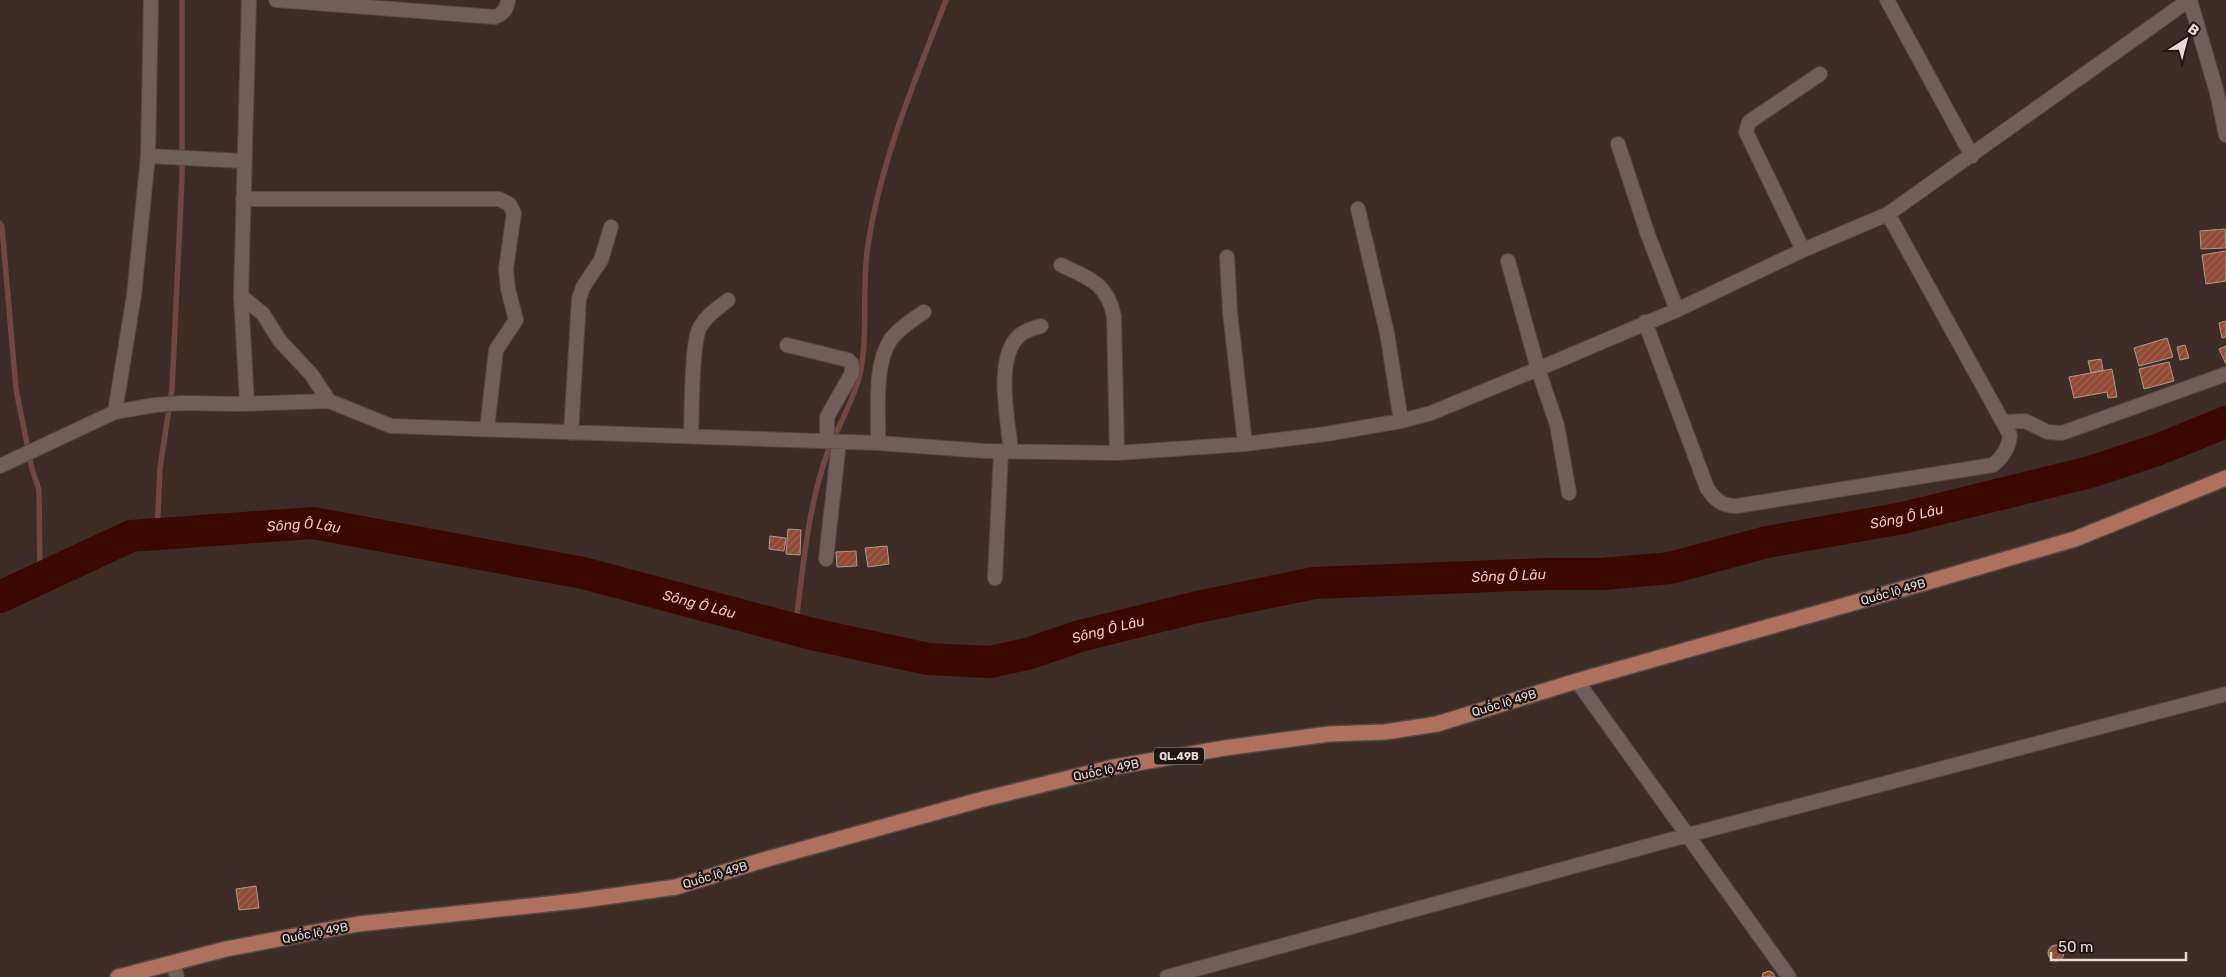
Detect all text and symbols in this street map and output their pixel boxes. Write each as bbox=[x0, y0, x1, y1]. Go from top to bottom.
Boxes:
north arrow bbox=[2161, 15, 2211, 65]
text: B bbox=[2184, 20, 2202, 40]
water label: Sông Ô Lâu bbox=[1869, 500, 1946, 532]
water label: Sông Ô Lâu bbox=[266, 513, 343, 537]
water label: Sông Ô Lâu bbox=[1471, 566, 1547, 585]
street label: Quốc lộ 49B bbox=[1859, 576, 1927, 608]
water label: Sông Ô Lâu bbox=[661, 586, 738, 622]
water label: Sông Ô Lâu bbox=[1069, 612, 1147, 647]
street label: Quốc lộ 49B bbox=[1470, 686, 1538, 719]
road number: QL.49B bbox=[1154, 748, 1204, 764]
street label: Quốc lộ 49B bbox=[1072, 756, 1140, 784]
street label: Quốc lộ 49B bbox=[681, 858, 749, 891]
street label: Quốc lộ 49B bbox=[281, 919, 349, 946]
scale bar bbox=[2051, 930, 2186, 962]
text: 50 m bbox=[2058, 938, 2093, 956]

